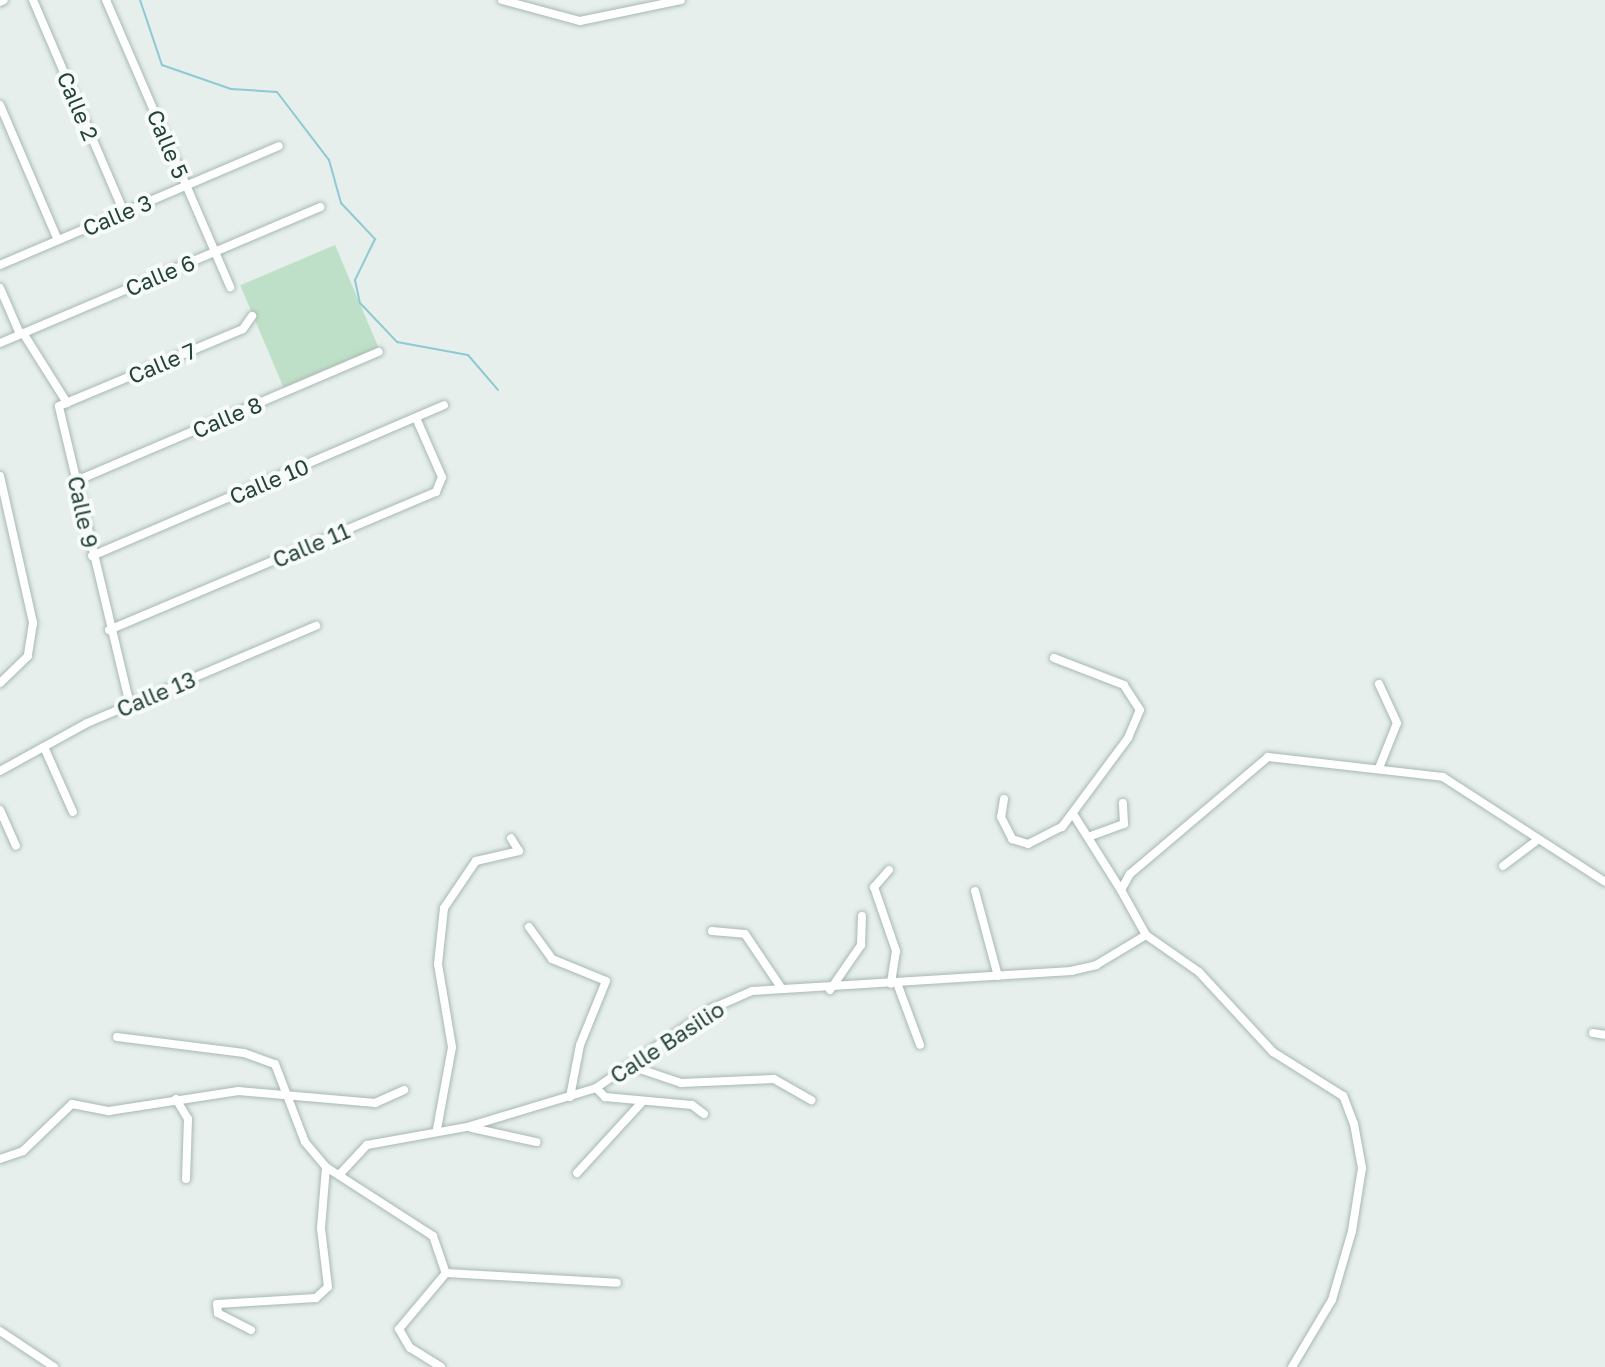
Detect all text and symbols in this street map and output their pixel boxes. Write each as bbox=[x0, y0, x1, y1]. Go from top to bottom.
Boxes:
street label: Calle 2 bbox=[52, 68, 104, 144]
street label: Calle 5 bbox=[142, 106, 194, 182]
street label: Calle 3 bbox=[79, 189, 155, 241]
street label: Calle 6 bbox=[121, 249, 199, 301]
street label: Calle 7 bbox=[124, 337, 200, 389]
street label: Calle 8 bbox=[188, 391, 266, 443]
street label: Calle 10 bbox=[225, 452, 313, 510]
street label: Calle 9 bbox=[63, 474, 103, 550]
street label: Calle 11 bbox=[269, 517, 353, 573]
street label: Calle 13 bbox=[113, 666, 199, 722]
street label: Calle Basilio bbox=[605, 995, 729, 1089]

